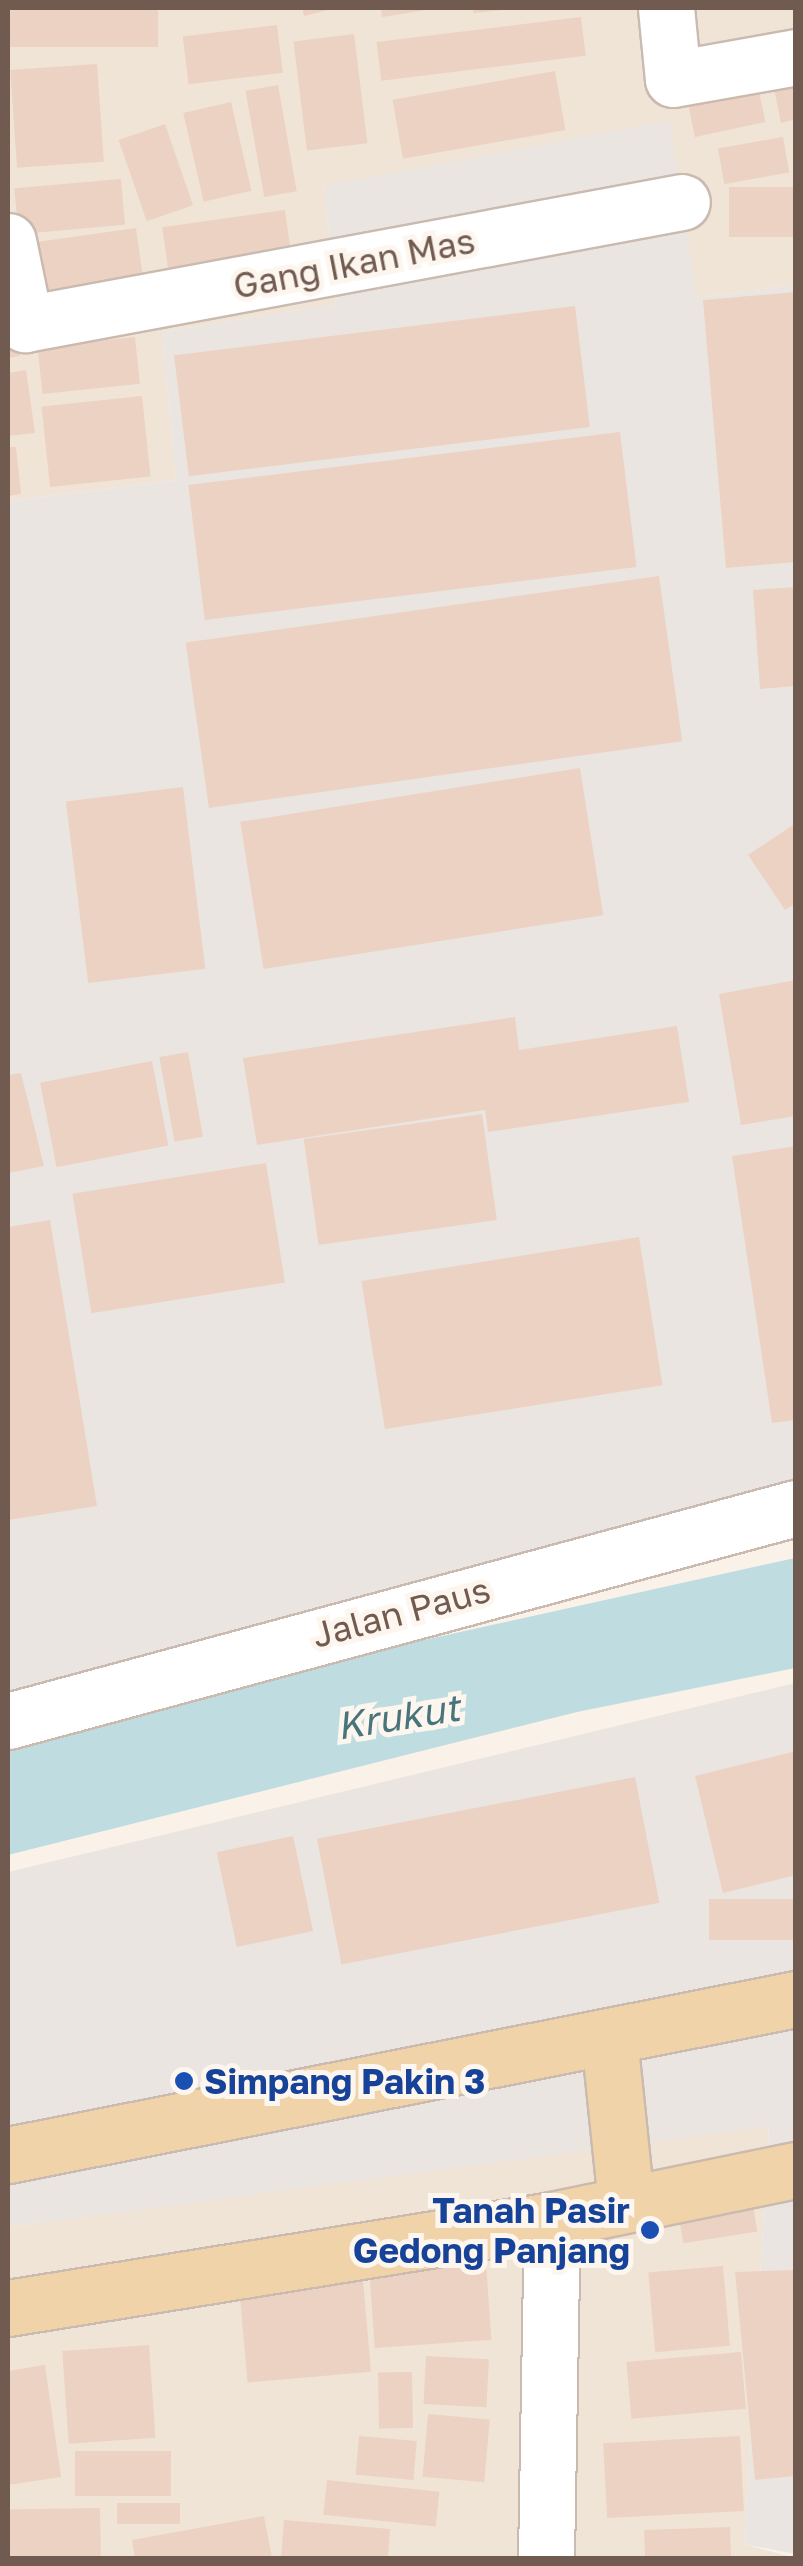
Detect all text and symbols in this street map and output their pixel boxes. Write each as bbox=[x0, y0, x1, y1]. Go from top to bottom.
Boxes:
street label: Gang Ikan Mas bbox=[230, 219, 478, 307]
street label: Jalan Paus bbox=[307, 1568, 495, 1656]
water label: Krukut bbox=[333, 1684, 463, 1748]
place label: Simpang Pakin 3 bbox=[204, 2060, 485, 2102]
marker: Simpang Pakin 3 bbox=[173, 2070, 195, 2092]
place label: Tanah Pasir Gedong Panjang bbox=[353, 2189, 630, 2271]
marker: Tanah Pasir Gedong Panjang bbox=[639, 2219, 661, 2241]

